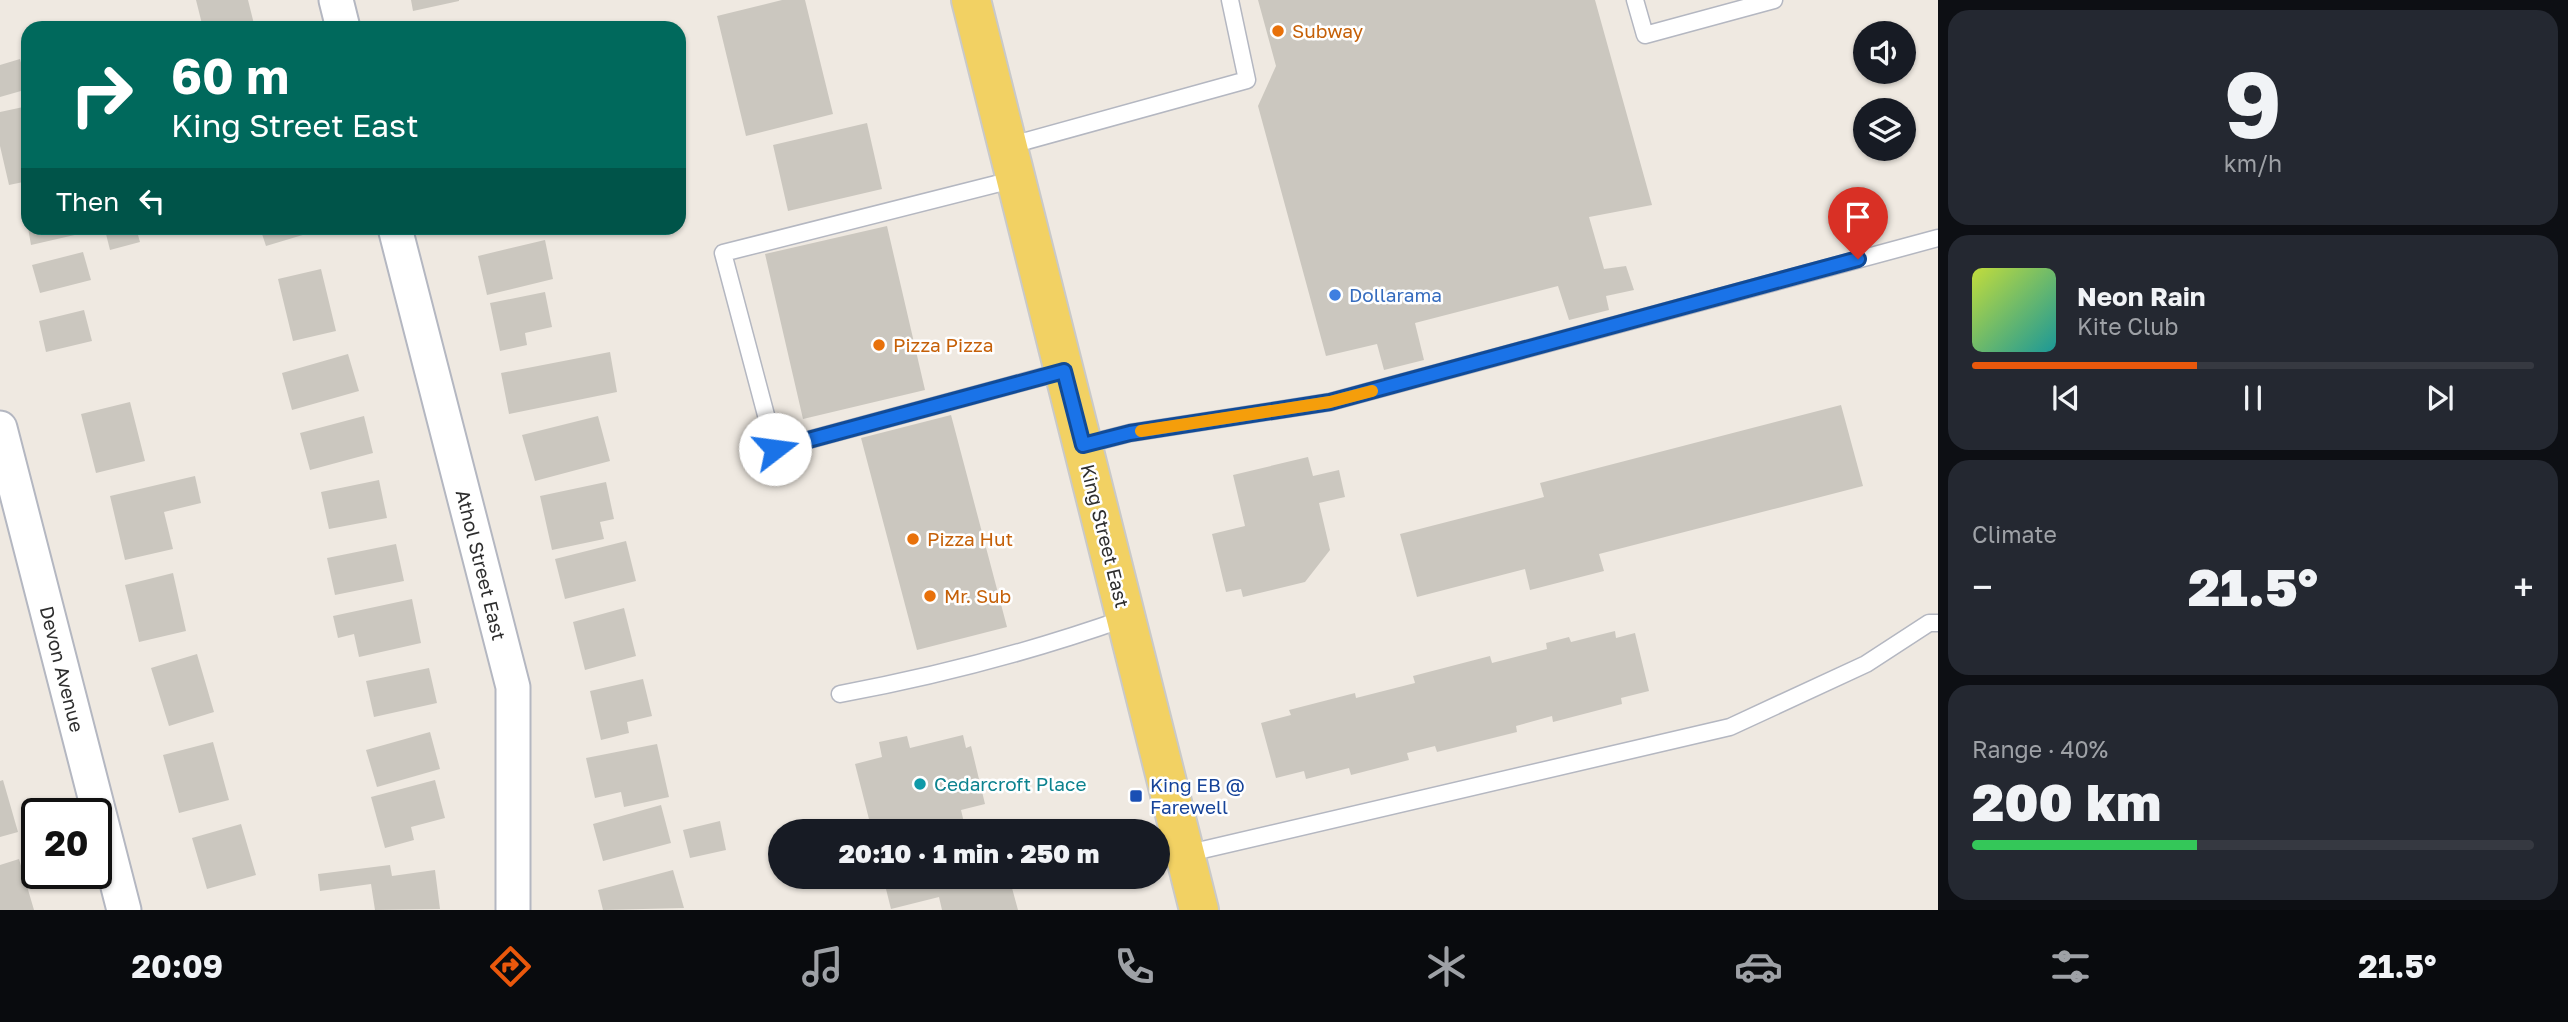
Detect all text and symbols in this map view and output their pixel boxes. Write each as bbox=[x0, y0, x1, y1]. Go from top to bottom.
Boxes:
place label: Subway bbox=[1292, 19, 1364, 42]
map controls bbox=[1853, 21, 1916, 161]
button: sound bbox=[1853, 21, 1916, 84]
marker: Subway bbox=[1270, 23, 1286, 39]
text: 60 m bbox=[171, 46, 289, 105]
icon: right bbox=[56, 49, 147, 140]
text: 9 bbox=[2224, 49, 2282, 158]
button: layers bbox=[1853, 98, 1916, 161]
text: King Street East bbox=[171, 106, 419, 144]
text: km/h bbox=[2224, 149, 2282, 177]
icon: left bbox=[133, 182, 171, 220]
text: Then bbox=[56, 186, 119, 217]
pin bbox=[1828, 187, 1888, 259]
icon: arrive bbox=[1839, 198, 1877, 236]
text: Neon Rain bbox=[2077, 281, 2206, 312]
place label: Dollarama bbox=[1349, 283, 1442, 306]
marker: Dollarama bbox=[1327, 287, 1343, 303]
text: Kite Club bbox=[2077, 312, 2178, 340]
place label: Pizza Pizza bbox=[893, 333, 993, 356]
marker: Pizza Pizza bbox=[871, 337, 887, 353]
icon: previous bbox=[2047, 379, 2085, 417]
icon: pause bbox=[2234, 379, 2272, 417]
icon: next bbox=[2421, 379, 2459, 417]
position arrow bbox=[738, 412, 812, 486]
street label: King Street East bbox=[1077, 462, 1134, 610]
street label: Athol Street East bbox=[452, 487, 511, 643]
text: Climate bbox=[1972, 520, 2057, 548]
place label: Pizza Hut bbox=[927, 527, 1013, 550]
marker: Pizza Hut bbox=[905, 531, 921, 547]
text: 21.5° bbox=[2188, 555, 2318, 617]
text: − bbox=[1972, 564, 1993, 609]
text: + bbox=[2513, 564, 2534, 609]
place label: Mr. Sub bbox=[944, 584, 1011, 607]
marker: Mr. Sub bbox=[922, 588, 938, 604]
street label: Devon Avenue bbox=[36, 603, 89, 734]
text: Range · 40% bbox=[1972, 735, 2108, 763]
text: 200 km bbox=[1972, 770, 2161, 832]
place label: Cedarcroft Place bbox=[934, 772, 1086, 795]
place label: King EB @ Farewell bbox=[1150, 773, 1245, 818]
marker: Cedarcroft Place bbox=[912, 776, 928, 792]
marker: King EB @ Farewell bbox=[1128, 788, 1144, 804]
speed limit sign: 20 bbox=[21, 798, 112, 889]
text: 20:10 · 1 min · 250 m bbox=[839, 838, 1099, 869]
icon: directions bbox=[486, 942, 535, 991]
icon: music bbox=[798, 942, 847, 991]
icon: phone bbox=[1110, 942, 1159, 991]
icon: climate bbox=[1422, 942, 1471, 991]
icon: car bbox=[1734, 942, 1783, 991]
icon: filters bbox=[2046, 942, 2095, 991]
text: 20:09 bbox=[132, 947, 223, 985]
text: 21.5° bbox=[2358, 947, 2436, 985]

